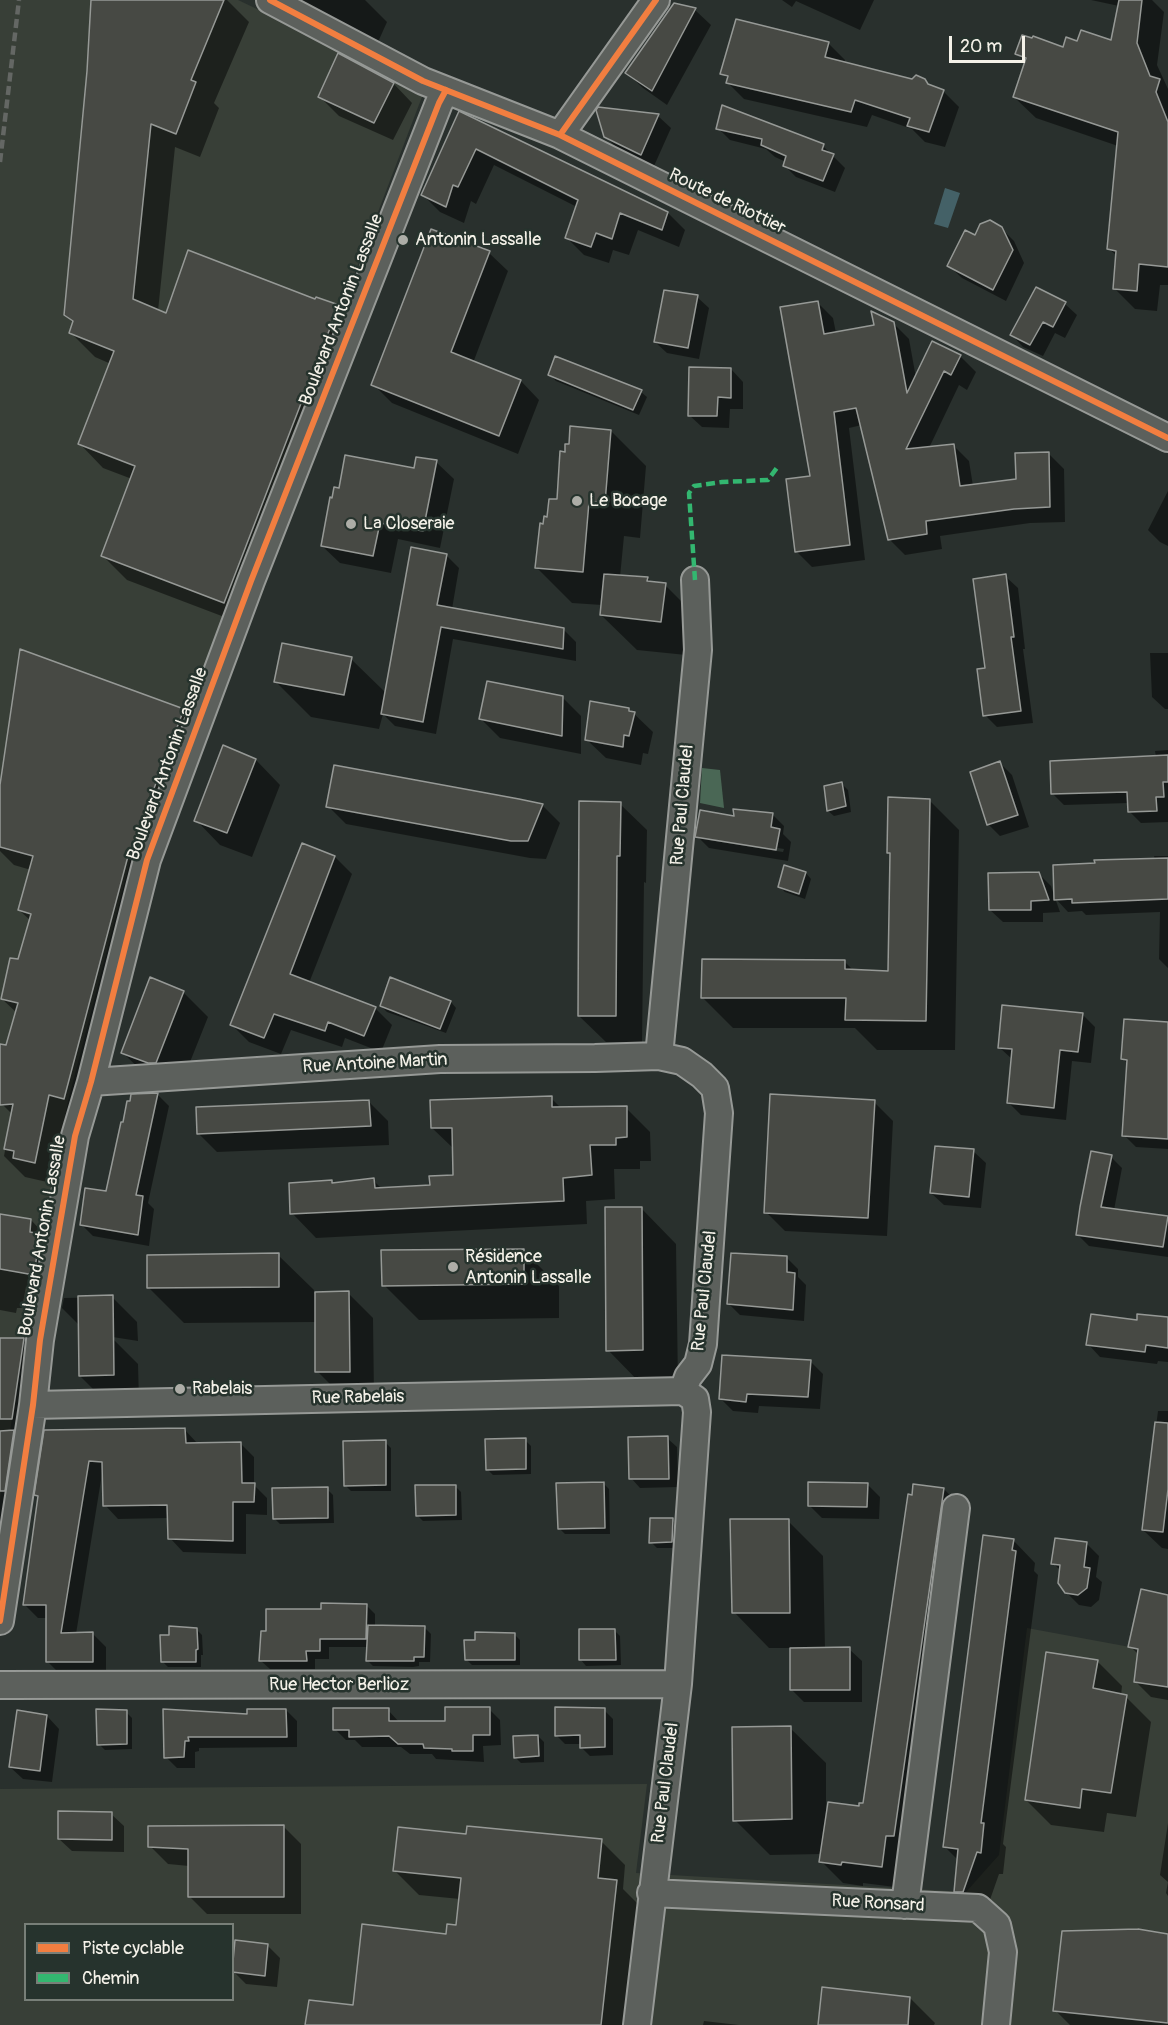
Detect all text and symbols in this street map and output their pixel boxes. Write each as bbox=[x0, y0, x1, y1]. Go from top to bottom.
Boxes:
scale bar bbox=[952, 24, 1028, 62]
text: 20 m bbox=[960, 35, 1002, 58]
street label: Route de Riottier bbox=[665, 164, 789, 240]
street label: Boulevard Antonin Lassalle bbox=[295, 211, 389, 409]
place label: Antonin Lassalle bbox=[415, 229, 541, 251]
marker: Antonin Lassalle bbox=[396, 233, 410, 247]
place label: Le Bocage bbox=[589, 490, 667, 512]
marker: Le Bocage bbox=[570, 494, 584, 508]
place label: La Closeraie bbox=[363, 513, 454, 535]
marker: La Closeraie bbox=[344, 517, 358, 531]
street label: Boulevard Antonin Lassalle bbox=[123, 665, 213, 863]
street label: Rue Paul Claudel bbox=[667, 744, 699, 866]
street label: Rue Antoine Martin bbox=[302, 1049, 448, 1079]
street label: Boulevard Antonin Lassalle bbox=[15, 1134, 71, 1338]
street label: Rue Paul Claudel bbox=[688, 1230, 722, 1352]
place label: Résidence Antonin Lassalle bbox=[465, 1246, 591, 1288]
marker: Résidence Antonin Lassalle bbox=[446, 1260, 460, 1274]
place label: Rabelais bbox=[192, 1378, 252, 1400]
marker: Rabelais bbox=[173, 1382, 187, 1396]
street label: Rue Rabelais bbox=[311, 1386, 405, 1410]
street label: Rue Hector Berlioz bbox=[269, 1674, 409, 1696]
street label: Rue Paul Claudel bbox=[648, 1721, 684, 1845]
street label: Rue Ronsard bbox=[831, 1891, 925, 1917]
legend bbox=[24, 1923, 234, 2001]
text: Piste cyclable bbox=[82, 1937, 184, 1960]
text: Chemin bbox=[82, 1967, 139, 1990]

